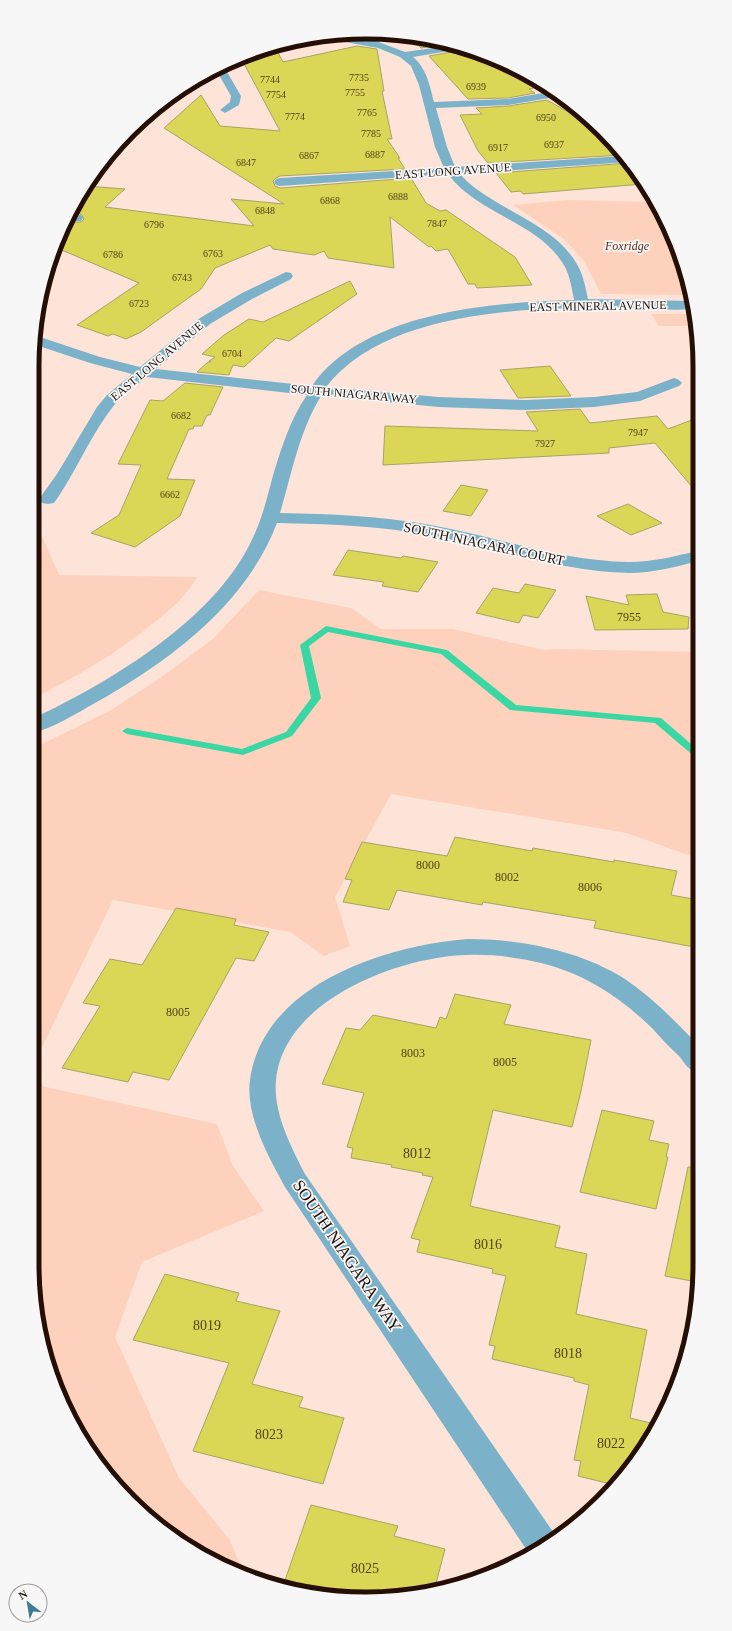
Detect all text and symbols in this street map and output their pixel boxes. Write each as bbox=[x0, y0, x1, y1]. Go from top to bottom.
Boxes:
house number: 7735 bbox=[349, 72, 369, 83]
house number: 7744 bbox=[260, 74, 280, 85]
house number: 6939 bbox=[466, 81, 486, 92]
house number: 7755 bbox=[345, 87, 365, 98]
house number: 7754 bbox=[266, 89, 286, 100]
house number: 7765 bbox=[357, 107, 377, 118]
house number: 7774 bbox=[285, 111, 305, 122]
house number: 6950 bbox=[536, 112, 556, 123]
house number: 7785 bbox=[361, 128, 381, 139]
house number: 6937 bbox=[544, 139, 564, 150]
house number: 6917 bbox=[488, 142, 508, 153]
house number: 6887 bbox=[365, 149, 385, 160]
house number: 6867 bbox=[299, 150, 319, 161]
house number: 6847 bbox=[236, 157, 256, 168]
street label: EAST LONG AVENUE bbox=[395, 160, 511, 182]
house number: 6888 bbox=[388, 191, 408, 202]
house number: 6868 bbox=[320, 195, 340, 206]
house number: 6848 bbox=[255, 205, 275, 216]
house number: 7847 bbox=[427, 218, 447, 229]
house number: 6796 bbox=[144, 219, 164, 230]
park label: Foxridge bbox=[604, 239, 650, 253]
house number: 6763 bbox=[203, 248, 223, 259]
house number: 6786 bbox=[103, 249, 123, 260]
house number: 6743 bbox=[172, 272, 192, 283]
house number: 6723 bbox=[129, 298, 149, 309]
street label: EAST MINERAL AVENUE bbox=[529, 298, 667, 314]
street label: EAST LONG AVENUE bbox=[108, 318, 206, 404]
house number: 6704 bbox=[222, 348, 242, 359]
street label: SOUTH NIAGARA WAY bbox=[290, 382, 418, 407]
house number: 6682 bbox=[171, 410, 191, 421]
house number: 7947 bbox=[628, 427, 648, 438]
house number: 7927 bbox=[535, 438, 555, 449]
house number: 6662 bbox=[160, 489, 180, 500]
street label: SOUTH NIAGARA COURT bbox=[402, 520, 566, 568]
house number: 7955 bbox=[617, 610, 641, 624]
house number: 8000 bbox=[416, 858, 440, 872]
house number: 8002 bbox=[495, 870, 519, 884]
house number: 8006 bbox=[578, 880, 602, 894]
house number: 8005 bbox=[166, 1005, 190, 1019]
house number: 8003 bbox=[401, 1046, 425, 1060]
house number: 8005 bbox=[493, 1055, 517, 1069]
house number: 8012 bbox=[403, 1146, 431, 1161]
street label: SOUTH NIAGARA WAY bbox=[289, 1176, 405, 1336]
house number: 8016 bbox=[474, 1237, 502, 1252]
house number: 8019 bbox=[193, 1318, 221, 1333]
house number: 8018 bbox=[554, 1346, 582, 1361]
house number: 8023 bbox=[255, 1427, 283, 1442]
house number: 8022 bbox=[597, 1436, 625, 1451]
house number: 8025 bbox=[351, 1561, 379, 1576]
north arrow bbox=[8, 1583, 48, 1623]
text: N bbox=[16, 1587, 29, 1602]

